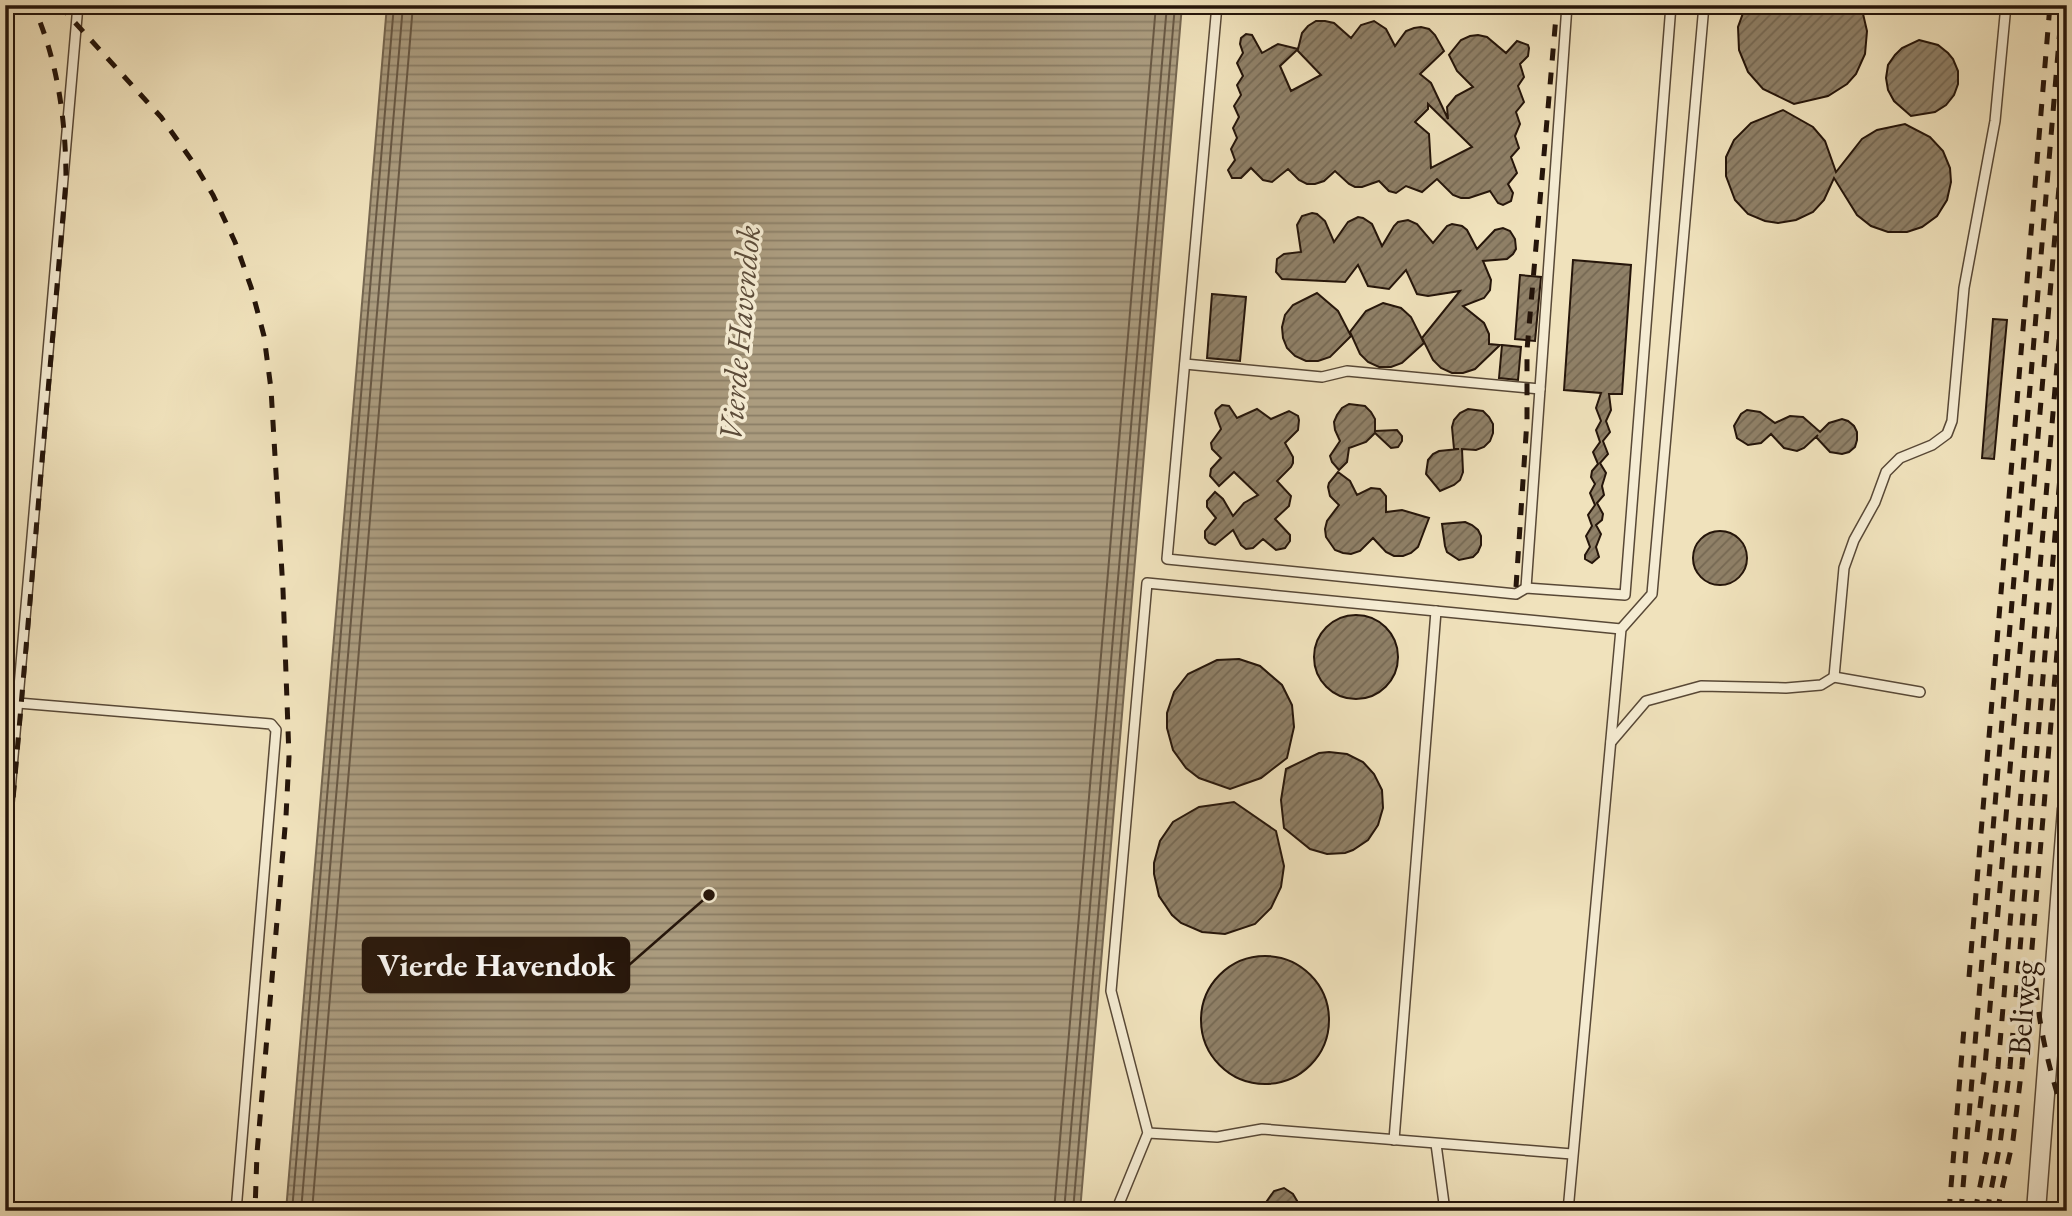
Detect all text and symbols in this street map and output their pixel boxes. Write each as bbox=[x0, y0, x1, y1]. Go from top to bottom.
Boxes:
water label: Vierde Havendok bbox=[708, 223, 770, 443]
callout: Vierde Havendok bbox=[363, 938, 629, 992]
text: Vierde Havendok bbox=[377, 943, 616, 986]
street label: Beliweg bbox=[1998, 958, 2046, 1057]

